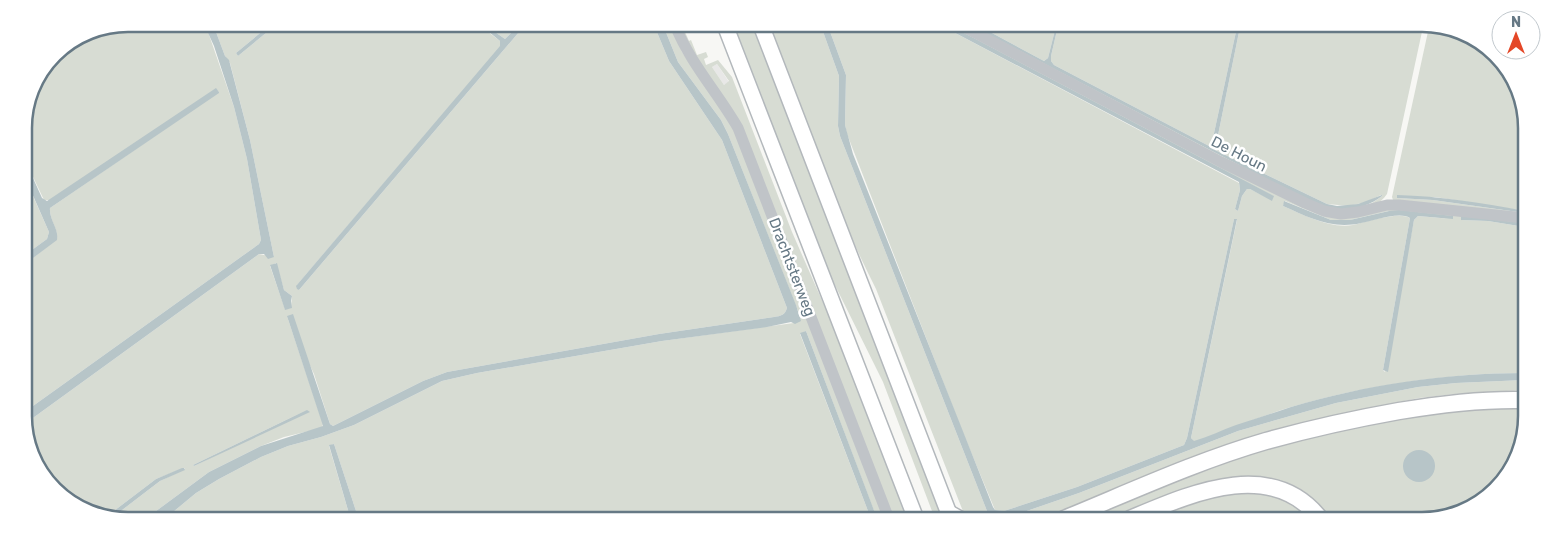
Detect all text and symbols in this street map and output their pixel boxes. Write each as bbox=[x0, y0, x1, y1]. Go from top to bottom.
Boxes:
north arrow bbox=[1491, 10, 1541, 60]
text: N bbox=[1511, 14, 1521, 31]
street label: De Houn bbox=[1208, 132, 1270, 176]
street label: Drachtsterweg bbox=[765, 215, 819, 319]

